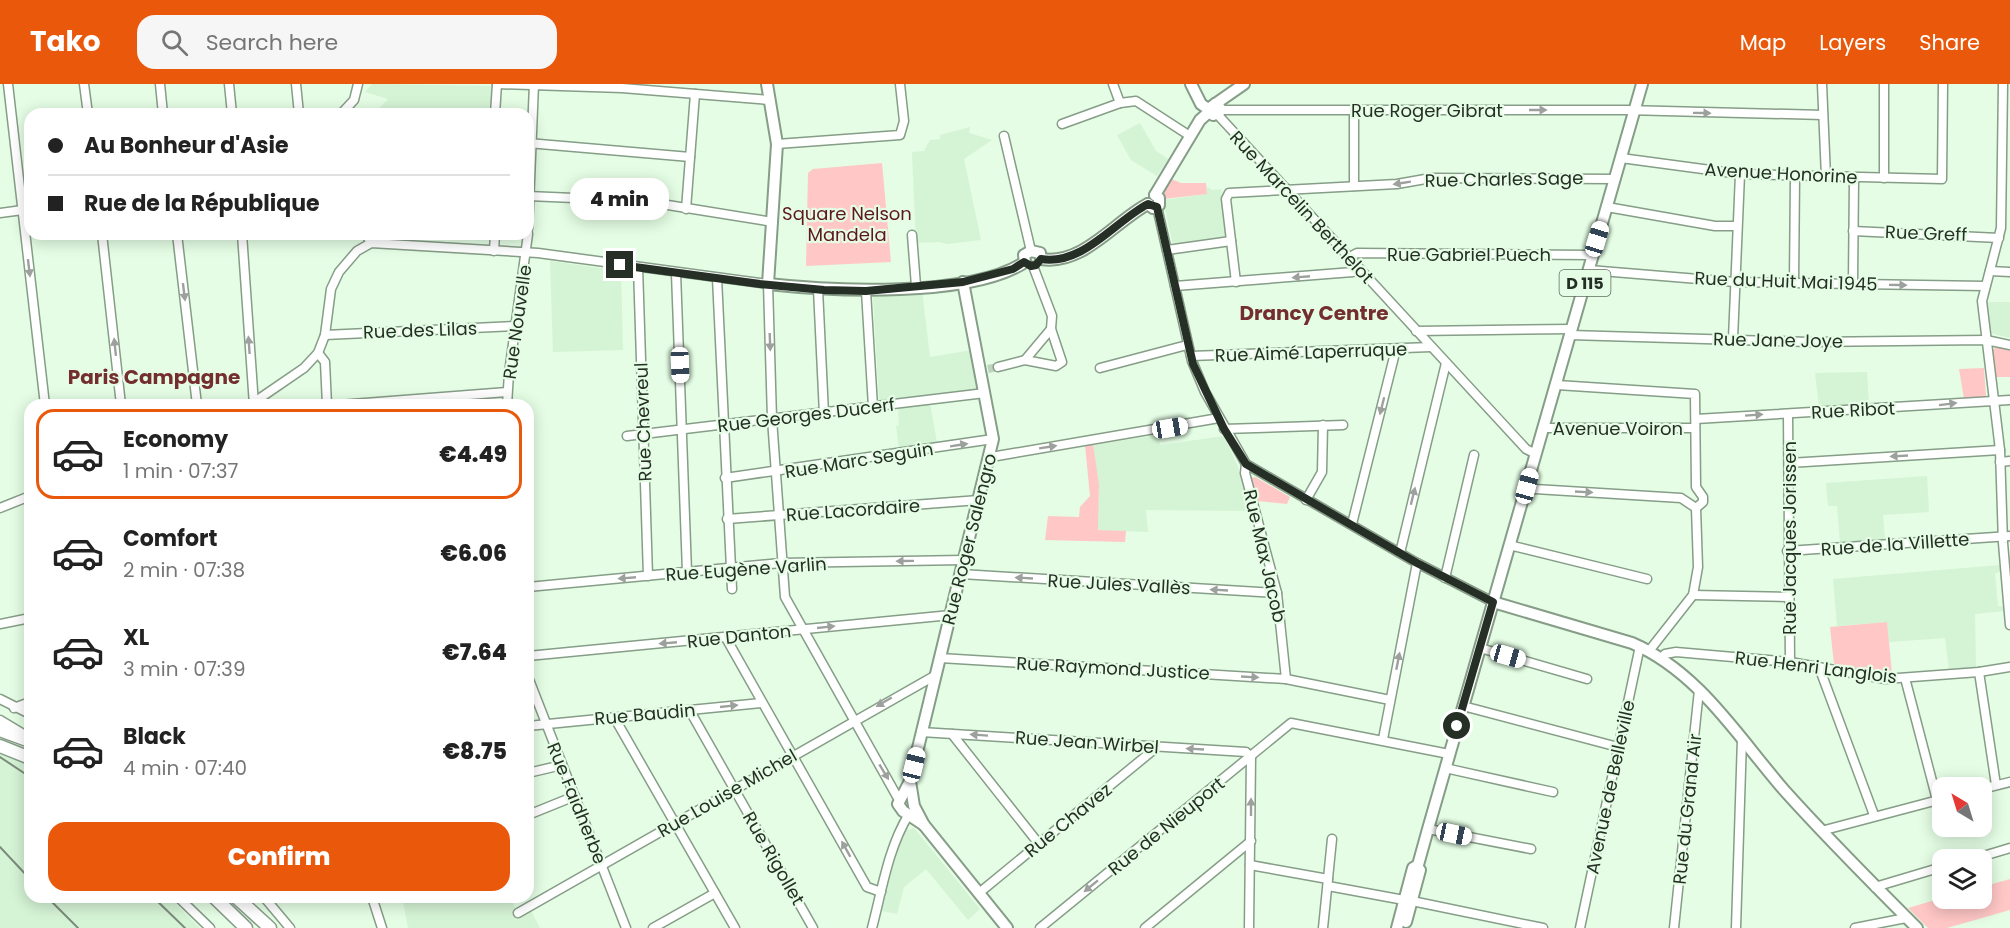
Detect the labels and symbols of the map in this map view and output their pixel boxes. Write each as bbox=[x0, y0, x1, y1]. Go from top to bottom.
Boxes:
street label: Rue Roger Gibrat bbox=[1351, 98, 1503, 123]
one-way arrow bbox=[1529, 105, 1548, 115]
one-way arrow bbox=[1692, 108, 1711, 118]
street label: Rue Marcelin Berthelot bbox=[1224, 125, 1380, 289]
street label: Avenue Honorine bbox=[1704, 157, 1858, 189]
street label: Rue Charles Sage bbox=[1424, 165, 1584, 193]
callout: 4 min bbox=[570, 178, 670, 220]
one-way arrow bbox=[1392, 178, 1411, 187]
park label: Square Nelson Mandela bbox=[782, 201, 912, 247]
car bbox=[1583, 219, 1611, 259]
street label: Rue Greff bbox=[1885, 219, 1968, 247]
street label: Rue Gabriel Puech bbox=[1387, 242, 1551, 267]
route end bbox=[606, 251, 633, 278]
one-way arrow bbox=[24, 259, 34, 278]
street label: Rue Nouvelle bbox=[497, 263, 537, 381]
street label: Rue du Huit Mai 1945 bbox=[1694, 265, 1878, 297]
road number: D 115 bbox=[1560, 270, 1610, 296]
one-way arrow bbox=[1292, 272, 1311, 282]
one-way arrow bbox=[1889, 280, 1908, 289]
one-way arrow bbox=[179, 283, 189, 302]
district label: Drancy Centre bbox=[1239, 299, 1389, 327]
street label: Rue des Lilas bbox=[363, 316, 477, 344]
street label: Rue Jane Joye bbox=[1713, 326, 1843, 354]
one-way arrow bbox=[765, 333, 774, 352]
one-way arrow bbox=[245, 335, 254, 354]
street label: Rue Aimé Laperruque bbox=[1214, 336, 1408, 368]
one-way arrow bbox=[110, 337, 119, 356]
car bbox=[670, 347, 690, 383]
street label: Rue Chevreul bbox=[628, 362, 658, 482]
district label: Paris Campagne bbox=[68, 363, 240, 391]
street label: Rue Georges Ducerf bbox=[716, 392, 896, 438]
street label: Rue Ribot bbox=[1810, 395, 1896, 425]
one-way arrow bbox=[1377, 397, 1387, 415]
one-way arrow bbox=[1939, 399, 1958, 409]
one-way arrow bbox=[1745, 411, 1764, 420]
car bbox=[1151, 416, 1189, 440]
street label: Avenue Voiron bbox=[1553, 416, 1683, 441]
street label: Rue Marc Seguin bbox=[783, 436, 935, 484]
one-way arrow bbox=[950, 440, 969, 449]
street label: Rue Jacques Jorissen bbox=[1777, 441, 1802, 635]
one-way arrow bbox=[1039, 443, 1058, 452]
street label: Rue Roger Salengro bbox=[936, 451, 1002, 627]
one-way arrow bbox=[1890, 452, 1909, 461]
car bbox=[1514, 466, 1540, 506]
street label: Rue Max Jacob bbox=[1238, 487, 1292, 625]
one-way arrow bbox=[1409, 487, 1419, 505]
one-way arrow bbox=[1575, 488, 1594, 497]
street label: Rue Lacordaire bbox=[785, 493, 921, 527]
street label: Rue de la Villette bbox=[1820, 526, 1970, 562]
street label: Rue Eugène Varlin bbox=[665, 551, 827, 587]
one-way arrow bbox=[896, 556, 915, 566]
street label: Rue Jules Vallès bbox=[1047, 568, 1191, 600]
one-way arrow bbox=[618, 573, 637, 583]
one-way arrow bbox=[1015, 573, 1034, 582]
one-way arrow bbox=[1209, 585, 1228, 594]
street label: Rue Danton bbox=[686, 618, 792, 654]
one-way arrow bbox=[816, 622, 835, 632]
one-way arrow bbox=[658, 638, 677, 648]
car bbox=[1488, 642, 1528, 670]
street label: Rue Henri Langlois bbox=[1734, 645, 1898, 689]
street label: Rue Raymond Justice bbox=[1016, 650, 1210, 686]
one-way arrow bbox=[1394, 651, 1403, 670]
one-way arrow bbox=[1240, 672, 1259, 681]
street label: Rue Baudin bbox=[593, 697, 697, 731]
one-way arrow bbox=[876, 697, 893, 707]
street label: Avenue de Belleville bbox=[1579, 698, 1641, 876]
one-way arrow bbox=[720, 702, 739, 711]
route start bbox=[1443, 712, 1470, 739]
street label: Rue Jean Wirbel bbox=[1014, 725, 1160, 759]
one-way arrow bbox=[970, 730, 989, 740]
street label: Rue du Grand Air bbox=[1667, 732, 1707, 886]
street label: Rue Faidherbe bbox=[541, 739, 613, 867]
street label: Rue Louise Michel bbox=[653, 743, 801, 843]
one-way arrow bbox=[1185, 744, 1204, 754]
car bbox=[901, 745, 927, 785]
one-way arrow bbox=[878, 764, 889, 780]
street label: Rue de Nieuport bbox=[1102, 771, 1230, 881]
street label: Rue Chavez bbox=[1019, 777, 1117, 863]
north arrow bbox=[1932, 777, 1992, 837]
one-way arrow bbox=[1246, 797, 1256, 816]
street label: Rue Rigollet bbox=[737, 807, 811, 909]
car bbox=[1435, 821, 1473, 847]
one-way arrow bbox=[841, 841, 852, 857]
one-way arrow bbox=[1083, 880, 1099, 893]

